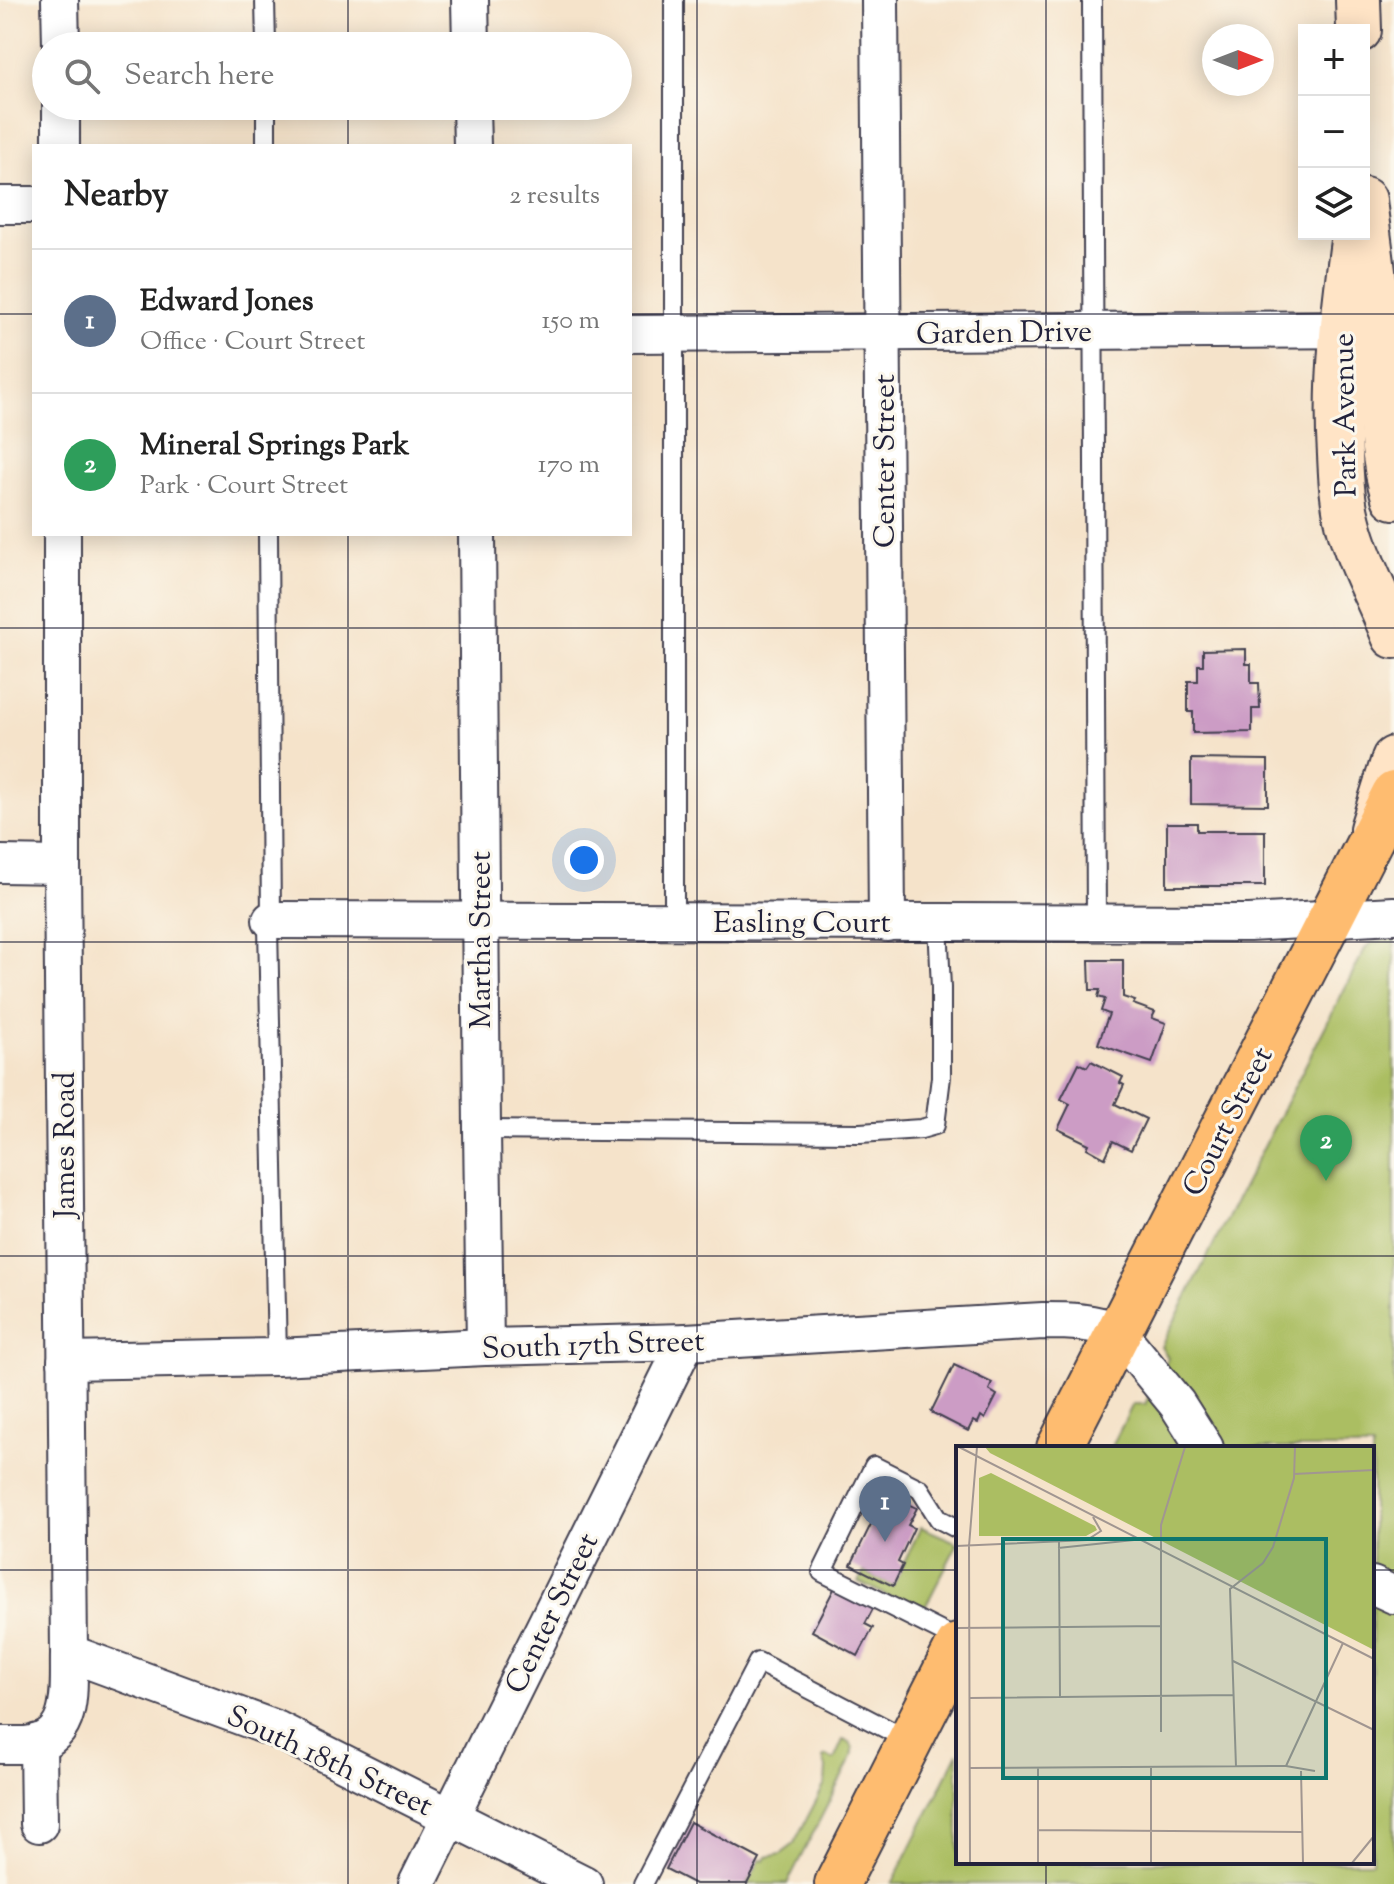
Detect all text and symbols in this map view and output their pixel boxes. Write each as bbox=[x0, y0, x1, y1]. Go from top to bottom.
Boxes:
north arrow bbox=[1202, 24, 1274, 96]
map controls bbox=[1298, 24, 1370, 240]
button: + bbox=[1298, 24, 1370, 96]
search box bbox=[32, 32, 632, 120]
icon: search bbox=[60, 54, 104, 98]
text: Search here bbox=[124, 55, 274, 98]
button: − bbox=[1298, 96, 1370, 168]
button: layers bbox=[1298, 168, 1370, 240]
text: Nearby bbox=[64, 172, 169, 221]
text: 2 results bbox=[509, 178, 600, 215]
text: Edward Jones bbox=[140, 281, 314, 324]
text: 1 bbox=[86, 303, 94, 340]
text: 150 m bbox=[541, 303, 600, 340]
street label: Garden Drive bbox=[916, 311, 1092, 358]
text: Office · Court Street bbox=[140, 324, 365, 361]
street label: Park Avenue bbox=[1324, 333, 1369, 497]
street label: Center Street bbox=[865, 374, 908, 548]
text: Mineral Springs Park bbox=[140, 425, 409, 468]
text: 2 bbox=[84, 447, 96, 484]
text: 170 m bbox=[538, 447, 600, 484]
text: Park · Court Street bbox=[140, 468, 348, 505]
your location bbox=[564, 840, 604, 880]
street label: Martha Street bbox=[461, 851, 504, 1029]
street label: Easling Court bbox=[713, 903, 891, 946]
street label: Court Street bbox=[1173, 1040, 1285, 1204]
street label: James Road bbox=[45, 1072, 88, 1220]
pin: 2 bbox=[1300, 1115, 1352, 1181]
street label: South 17th Street bbox=[481, 1321, 705, 1372]
inset map bbox=[956, 1446, 1374, 1864]
pin: 1 bbox=[859, 1476, 911, 1542]
street label: Center Street bbox=[496, 1526, 611, 1702]
street label: South 18th Street bbox=[219, 1696, 439, 1829]

